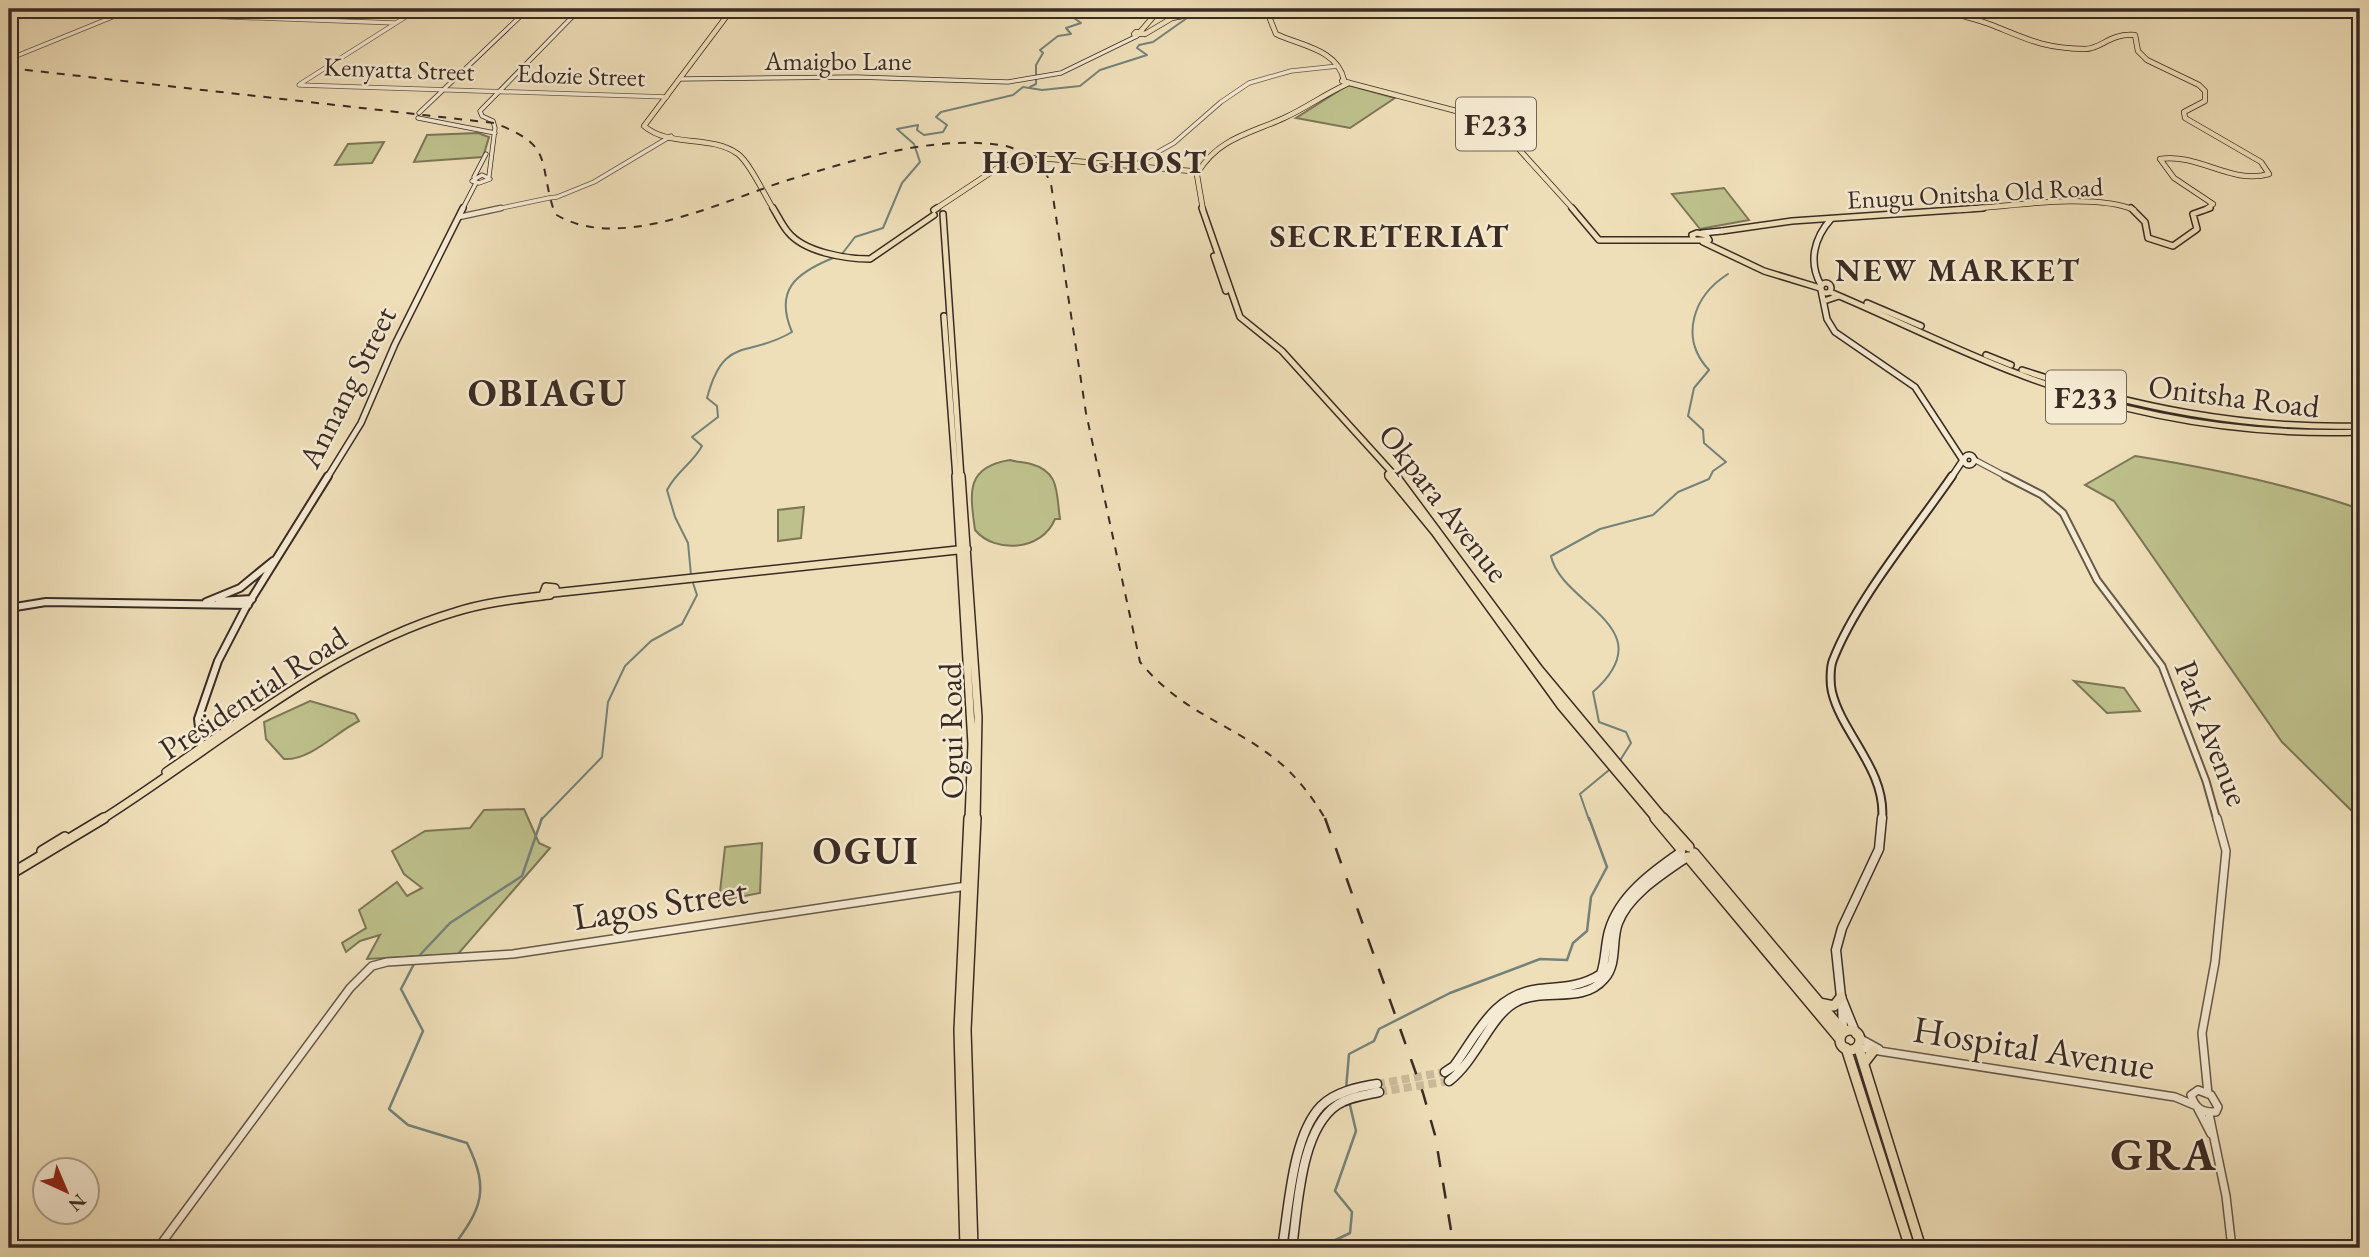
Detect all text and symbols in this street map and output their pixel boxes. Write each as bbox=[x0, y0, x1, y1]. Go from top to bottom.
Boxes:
street label: Amaigbo Lane bbox=[763, 44, 912, 78]
street label: Kenyatta Street bbox=[323, 49, 475, 89]
street label: Edozie Street bbox=[516, 56, 646, 94]
road number: F233 bbox=[1456, 98, 1536, 150]
district label: HOLY GHOST bbox=[982, 141, 1208, 183]
street label: Enugu Onitsha Old Road bbox=[1846, 169, 2105, 217]
district label: SECRETERIAT bbox=[1270, 215, 1510, 257]
district label: NEW MARKET bbox=[1835, 249, 2081, 291]
street label: Annang Street bbox=[288, 299, 406, 476]
street label: Onitsha Road bbox=[2146, 365, 2323, 427]
district label: OBIAGU bbox=[468, 368, 628, 417]
road number: F233 bbox=[2046, 370, 2126, 424]
street label: Okpara Avenue bbox=[1369, 415, 1519, 591]
street label: Presidential Road bbox=[151, 616, 356, 770]
street label: Park Avenue bbox=[2165, 654, 2259, 812]
street label: Ogui Road bbox=[929, 662, 973, 800]
district label: OGUI bbox=[812, 826, 920, 875]
street label: Lagos Street bbox=[569, 865, 751, 941]
street label: Hospital Avenue bbox=[1910, 1004, 2158, 1090]
district label: GRA bbox=[2110, 1124, 2218, 1184]
north arrow bbox=[32, 1156, 102, 1226]
text: N bbox=[63, 1189, 92, 1218]

